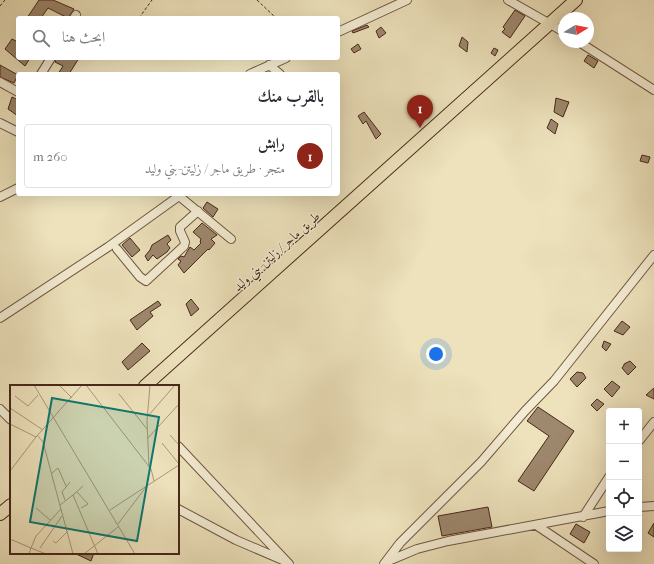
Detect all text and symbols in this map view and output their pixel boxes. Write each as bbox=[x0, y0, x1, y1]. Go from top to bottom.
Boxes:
north arrow bbox=[558, 12, 594, 48]
search box bbox=[16, 16, 340, 60]
icon: search bbox=[30, 27, 52, 49]
text: ابحث هنا bbox=[62, 28, 105, 46]
text: بالقرب منك bbox=[258, 86, 324, 106]
pin: 1 bbox=[407, 95, 433, 128]
text: رابش bbox=[258, 134, 285, 152]
text: 260 m bbox=[33, 149, 68, 164]
text: 1 bbox=[308, 149, 312, 164]
text: متجر · طريق ماجر / زليتن-بني وليد bbox=[145, 161, 285, 176]
street label: طريق ماجر / زليتن-بني وليد bbox=[230, 209, 325, 297]
your location bbox=[426, 344, 446, 364]
inset map bbox=[10, 385, 179, 554]
map controls bbox=[606, 408, 642, 552]
button: + bbox=[606, 408, 642, 444]
button: − bbox=[606, 444, 642, 480]
button: locate bbox=[606, 480, 642, 516]
button: layers bbox=[606, 516, 642, 552]

